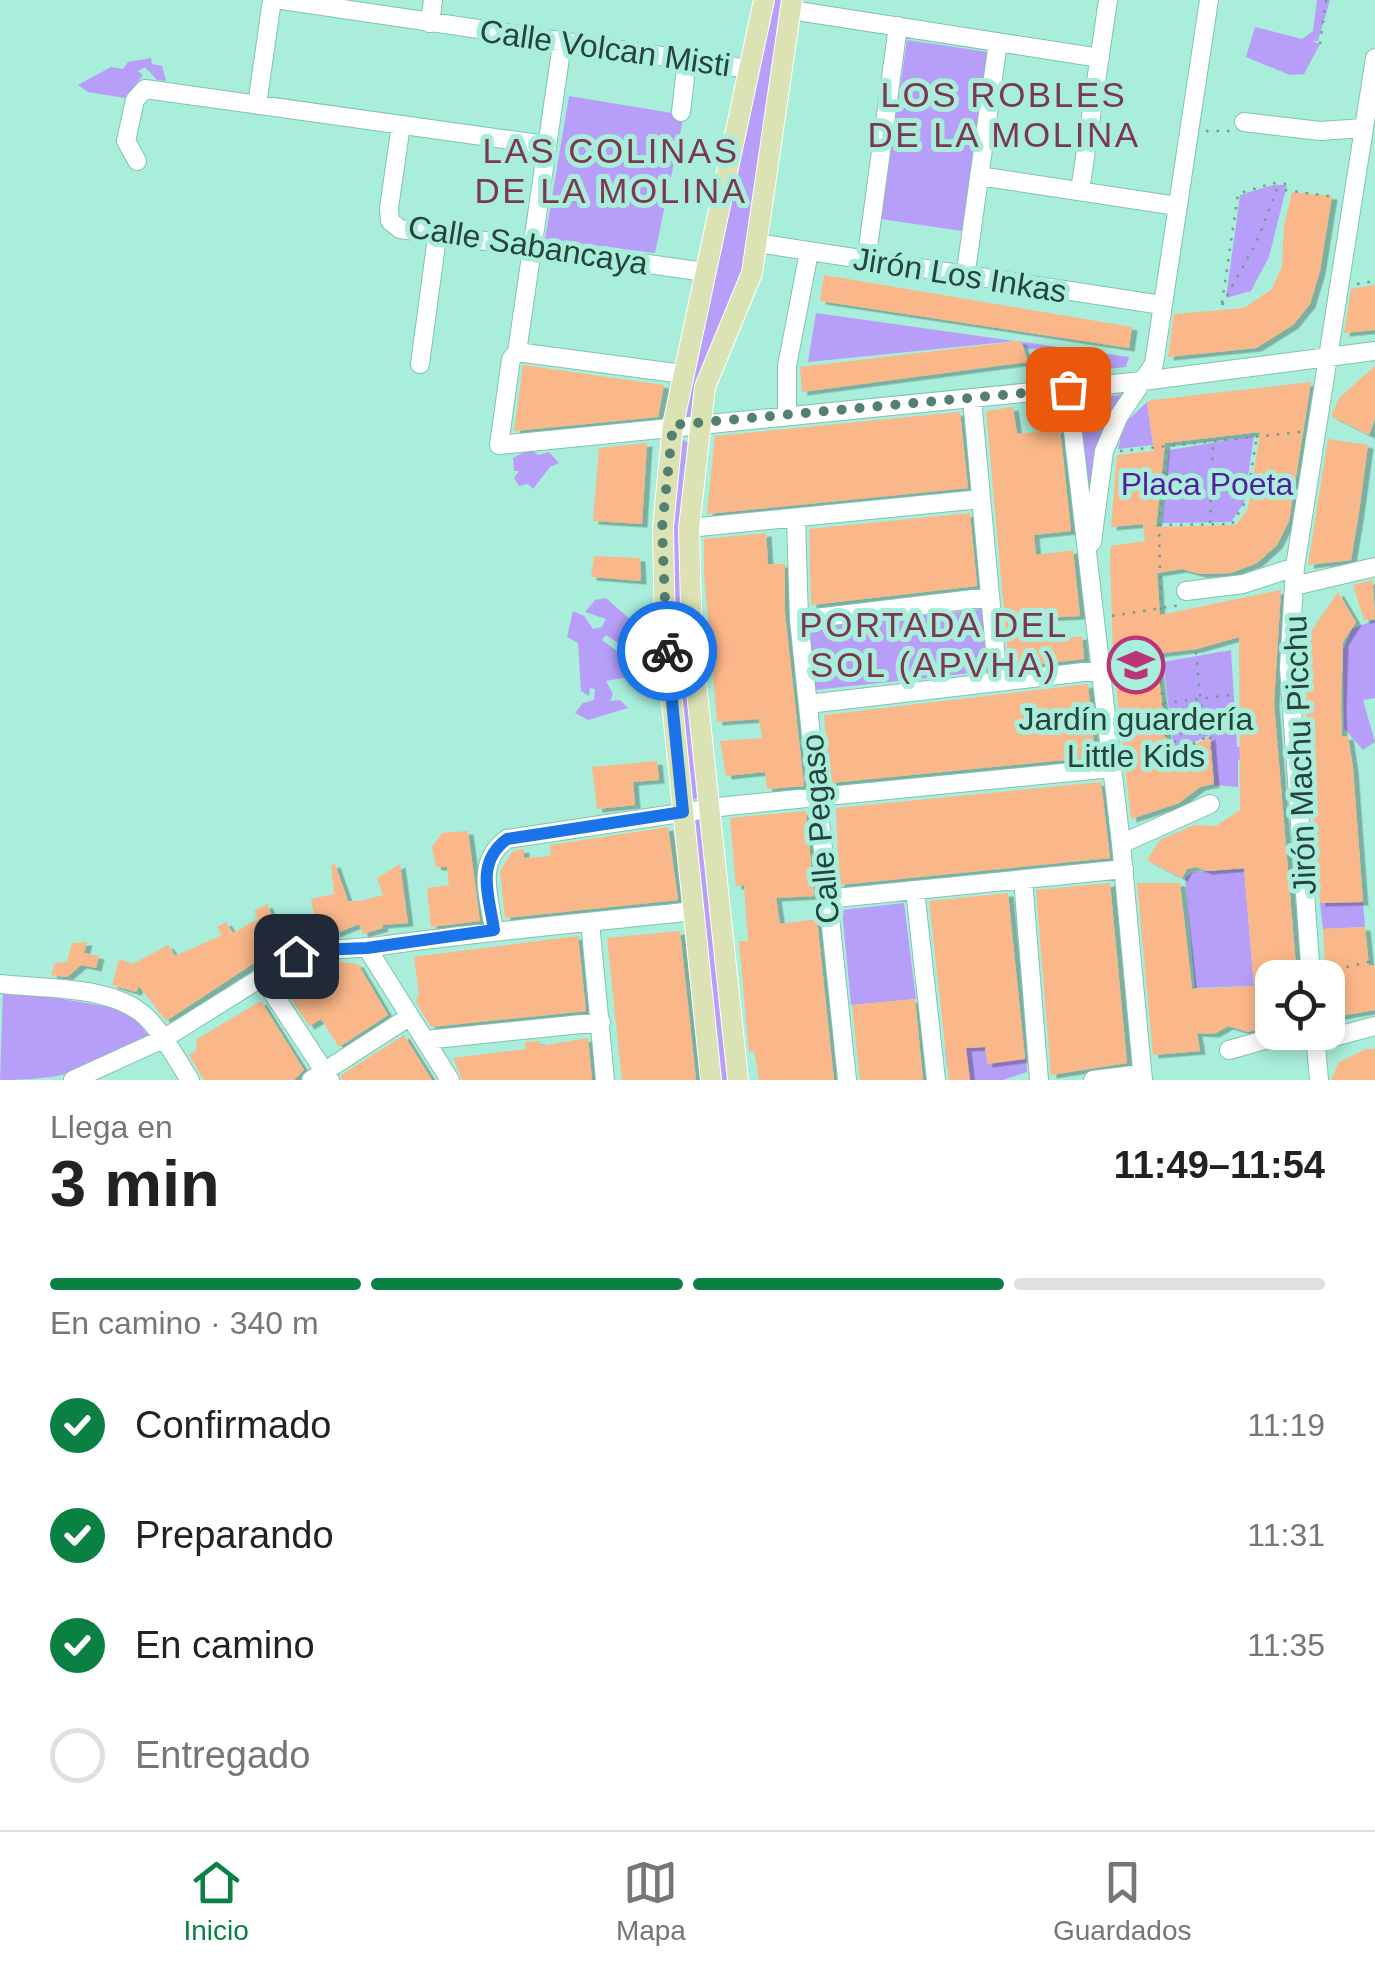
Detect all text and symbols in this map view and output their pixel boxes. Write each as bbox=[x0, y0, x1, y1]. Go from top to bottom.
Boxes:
street label: Calle Volcan Misti bbox=[477, 13, 733, 83]
district label: LOS ROBLES DE LA MOLINA bbox=[867, 75, 1141, 154]
district label: LAS COLINAS DE LA MOLINA bbox=[474, 131, 748, 210]
street label: Calle Sabancaya bbox=[406, 208, 650, 282]
street label: Jirón Los Inkas bbox=[851, 240, 1069, 310]
pin bbox=[1026, 347, 1111, 432]
icon: bag bbox=[1041, 362, 1096, 417]
park label: Placa Poeta bbox=[1121, 466, 1293, 502]
courier bbox=[617, 601, 717, 701]
district label: PORTADA DEL SOL (APVHA) bbox=[799, 605, 1069, 684]
street label: Jirón Machu Picchu bbox=[1277, 615, 1323, 895]
icon: bike bbox=[640, 624, 695, 679]
school or university icon: Jardín guardería Little Kids bbox=[1106, 635, 1166, 695]
place label: Jardín guardería Little Kids bbox=[1019, 701, 1254, 774]
street label: Calle Pegaso bbox=[794, 733, 846, 925]
pin bbox=[254, 914, 339, 999]
icon: home bbox=[269, 929, 324, 984]
map controls bbox=[1255, 960, 1345, 1050]
button: locate bbox=[1255, 960, 1345, 1050]
text: Llega en bbox=[50, 1109, 173, 1145]
text: 11:49–11:54 bbox=[1114, 1144, 1325, 1186]
text: 3 min bbox=[50, 1147, 220, 1220]
text: En camino · 340 m bbox=[50, 1305, 319, 1341]
icon: check bbox=[50, 1398, 105, 1453]
text: Confirmado bbox=[135, 1404, 331, 1446]
text: 11:19 bbox=[1247, 1407, 1325, 1443]
icon: check bbox=[50, 1508, 105, 1563]
text: Preparando bbox=[135, 1514, 334, 1556]
text: 11:31 bbox=[1247, 1517, 1325, 1553]
icon: check bbox=[50, 1618, 105, 1673]
text: En camino bbox=[135, 1624, 315, 1666]
text: 11:35 bbox=[1247, 1627, 1325, 1663]
text: Entregado bbox=[135, 1734, 310, 1776]
tab: Inicio bbox=[184, 1855, 249, 1947]
tab: Mapa bbox=[616, 1855, 686, 1947]
tab: Guardados bbox=[1053, 1855, 1191, 1947]

